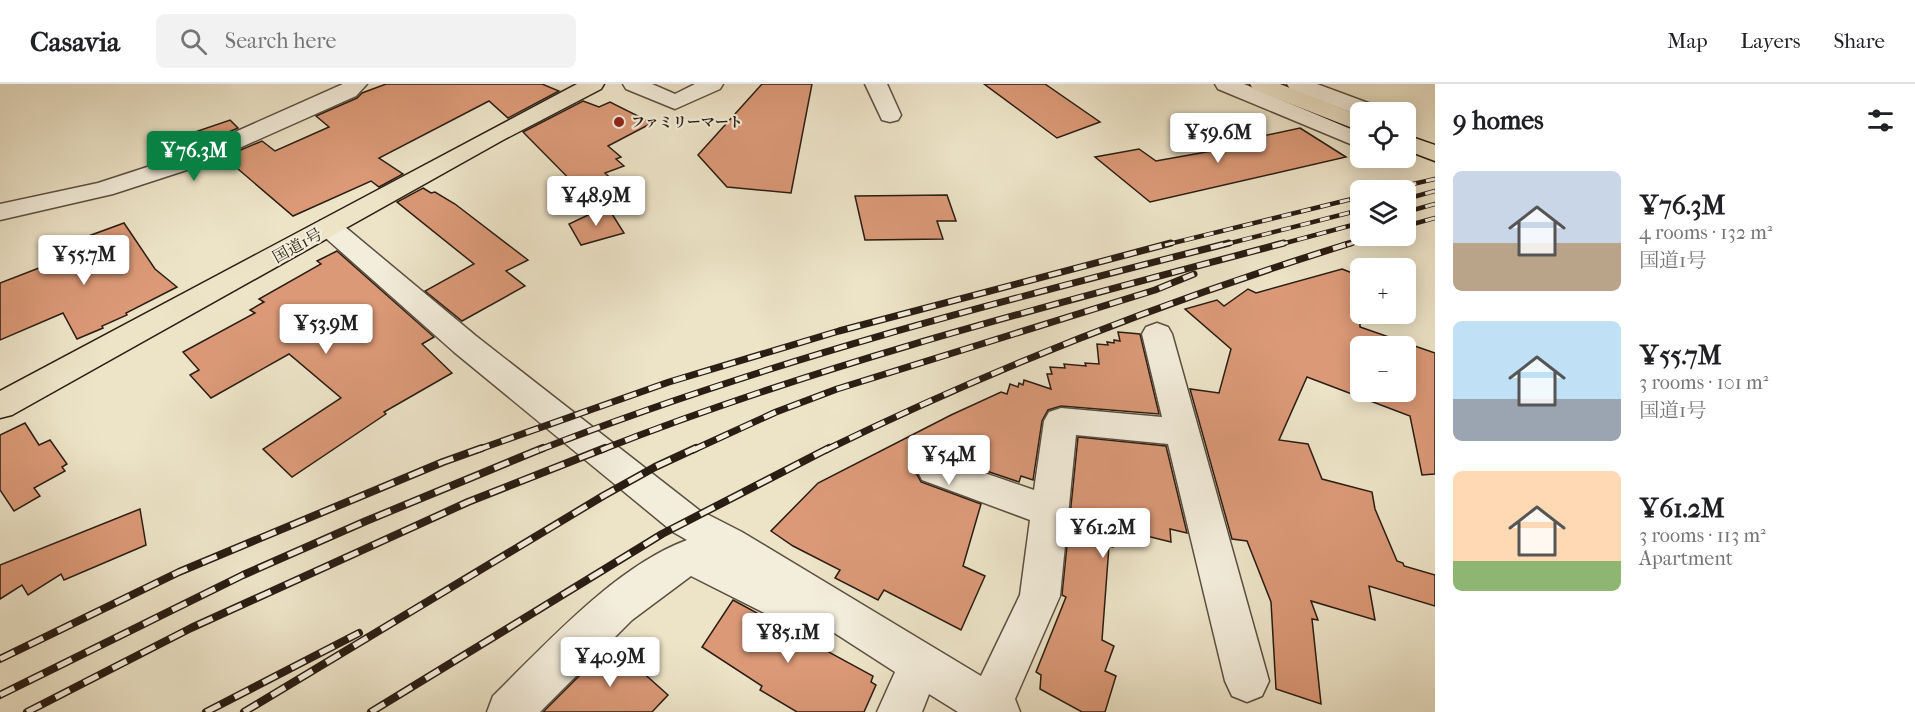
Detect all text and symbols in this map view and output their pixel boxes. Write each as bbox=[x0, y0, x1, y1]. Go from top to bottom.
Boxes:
search box bbox=[156, 14, 576, 68]
text: Casavia bbox=[30, 25, 120, 58]
icon: search bbox=[177, 25, 210, 58]
text: Search here bbox=[225, 28, 336, 54]
text: Map bbox=[1667, 29, 1708, 53]
text: Layers bbox=[1741, 29, 1800, 53]
text: Share bbox=[1833, 29, 1885, 53]
map controls bbox=[1350, 102, 1416, 402]
button: locate bbox=[1350, 102, 1416, 168]
icon: filters bbox=[1864, 104, 1897, 137]
text: 9 homes bbox=[1453, 105, 1544, 136]
pin: ¥59.6M bbox=[1169, 113, 1267, 164]
place label: ファミリーマート bbox=[631, 114, 743, 131]
marker: ファミリーマート bbox=[612, 115, 626, 129]
text: ¥59.6M bbox=[1184, 121, 1252, 144]
pin: ¥76.3M bbox=[145, 131, 243, 182]
text: ¥76.3M bbox=[161, 139, 227, 162]
pin: ¥48.9M bbox=[547, 176, 645, 227]
button: layers bbox=[1350, 180, 1416, 246]
text: ¥48.9M bbox=[561, 184, 631, 207]
text: ¥76.3M bbox=[1639, 190, 1725, 221]
icon: home bbox=[1501, 195, 1573, 267]
text: 4 rooms · 132 m² bbox=[1639, 221, 1772, 244]
street label: 国道1号 bbox=[269, 224, 325, 267]
pin: ¥55.7M bbox=[35, 235, 133, 286]
text: ¥55.7M bbox=[52, 243, 116, 266]
text: 国道1号 bbox=[1639, 249, 1706, 272]
button: + bbox=[1350, 258, 1416, 324]
pin: ¥53.9M bbox=[277, 304, 375, 355]
text: ¥53.9M bbox=[294, 312, 358, 335]
button: − bbox=[1350, 336, 1416, 402]
text: ¥55.7M bbox=[1639, 340, 1721, 371]
icon: home bbox=[1501, 345, 1573, 417]
text: 3 rooms · 101 m² bbox=[1639, 371, 1768, 394]
text: 国道1号 bbox=[1639, 399, 1706, 422]
pin: ¥54M bbox=[913, 435, 985, 486]
text: ¥54M bbox=[922, 443, 976, 466]
text: ¥61.2M bbox=[1639, 493, 1725, 524]
icon: home bbox=[1501, 495, 1573, 567]
pin: ¥61.2M bbox=[1054, 508, 1152, 559]
text: ¥61.2M bbox=[1070, 516, 1136, 539]
text: 3 rooms · 113 m² bbox=[1639, 524, 1766, 547]
text: Apartment bbox=[1639, 547, 1733, 570]
pin: ¥85.1M bbox=[739, 613, 837, 664]
text: ¥85.1M bbox=[756, 621, 820, 644]
pin: ¥40.9M bbox=[561, 637, 659, 688]
text: ¥40.9M bbox=[575, 645, 645, 668]

